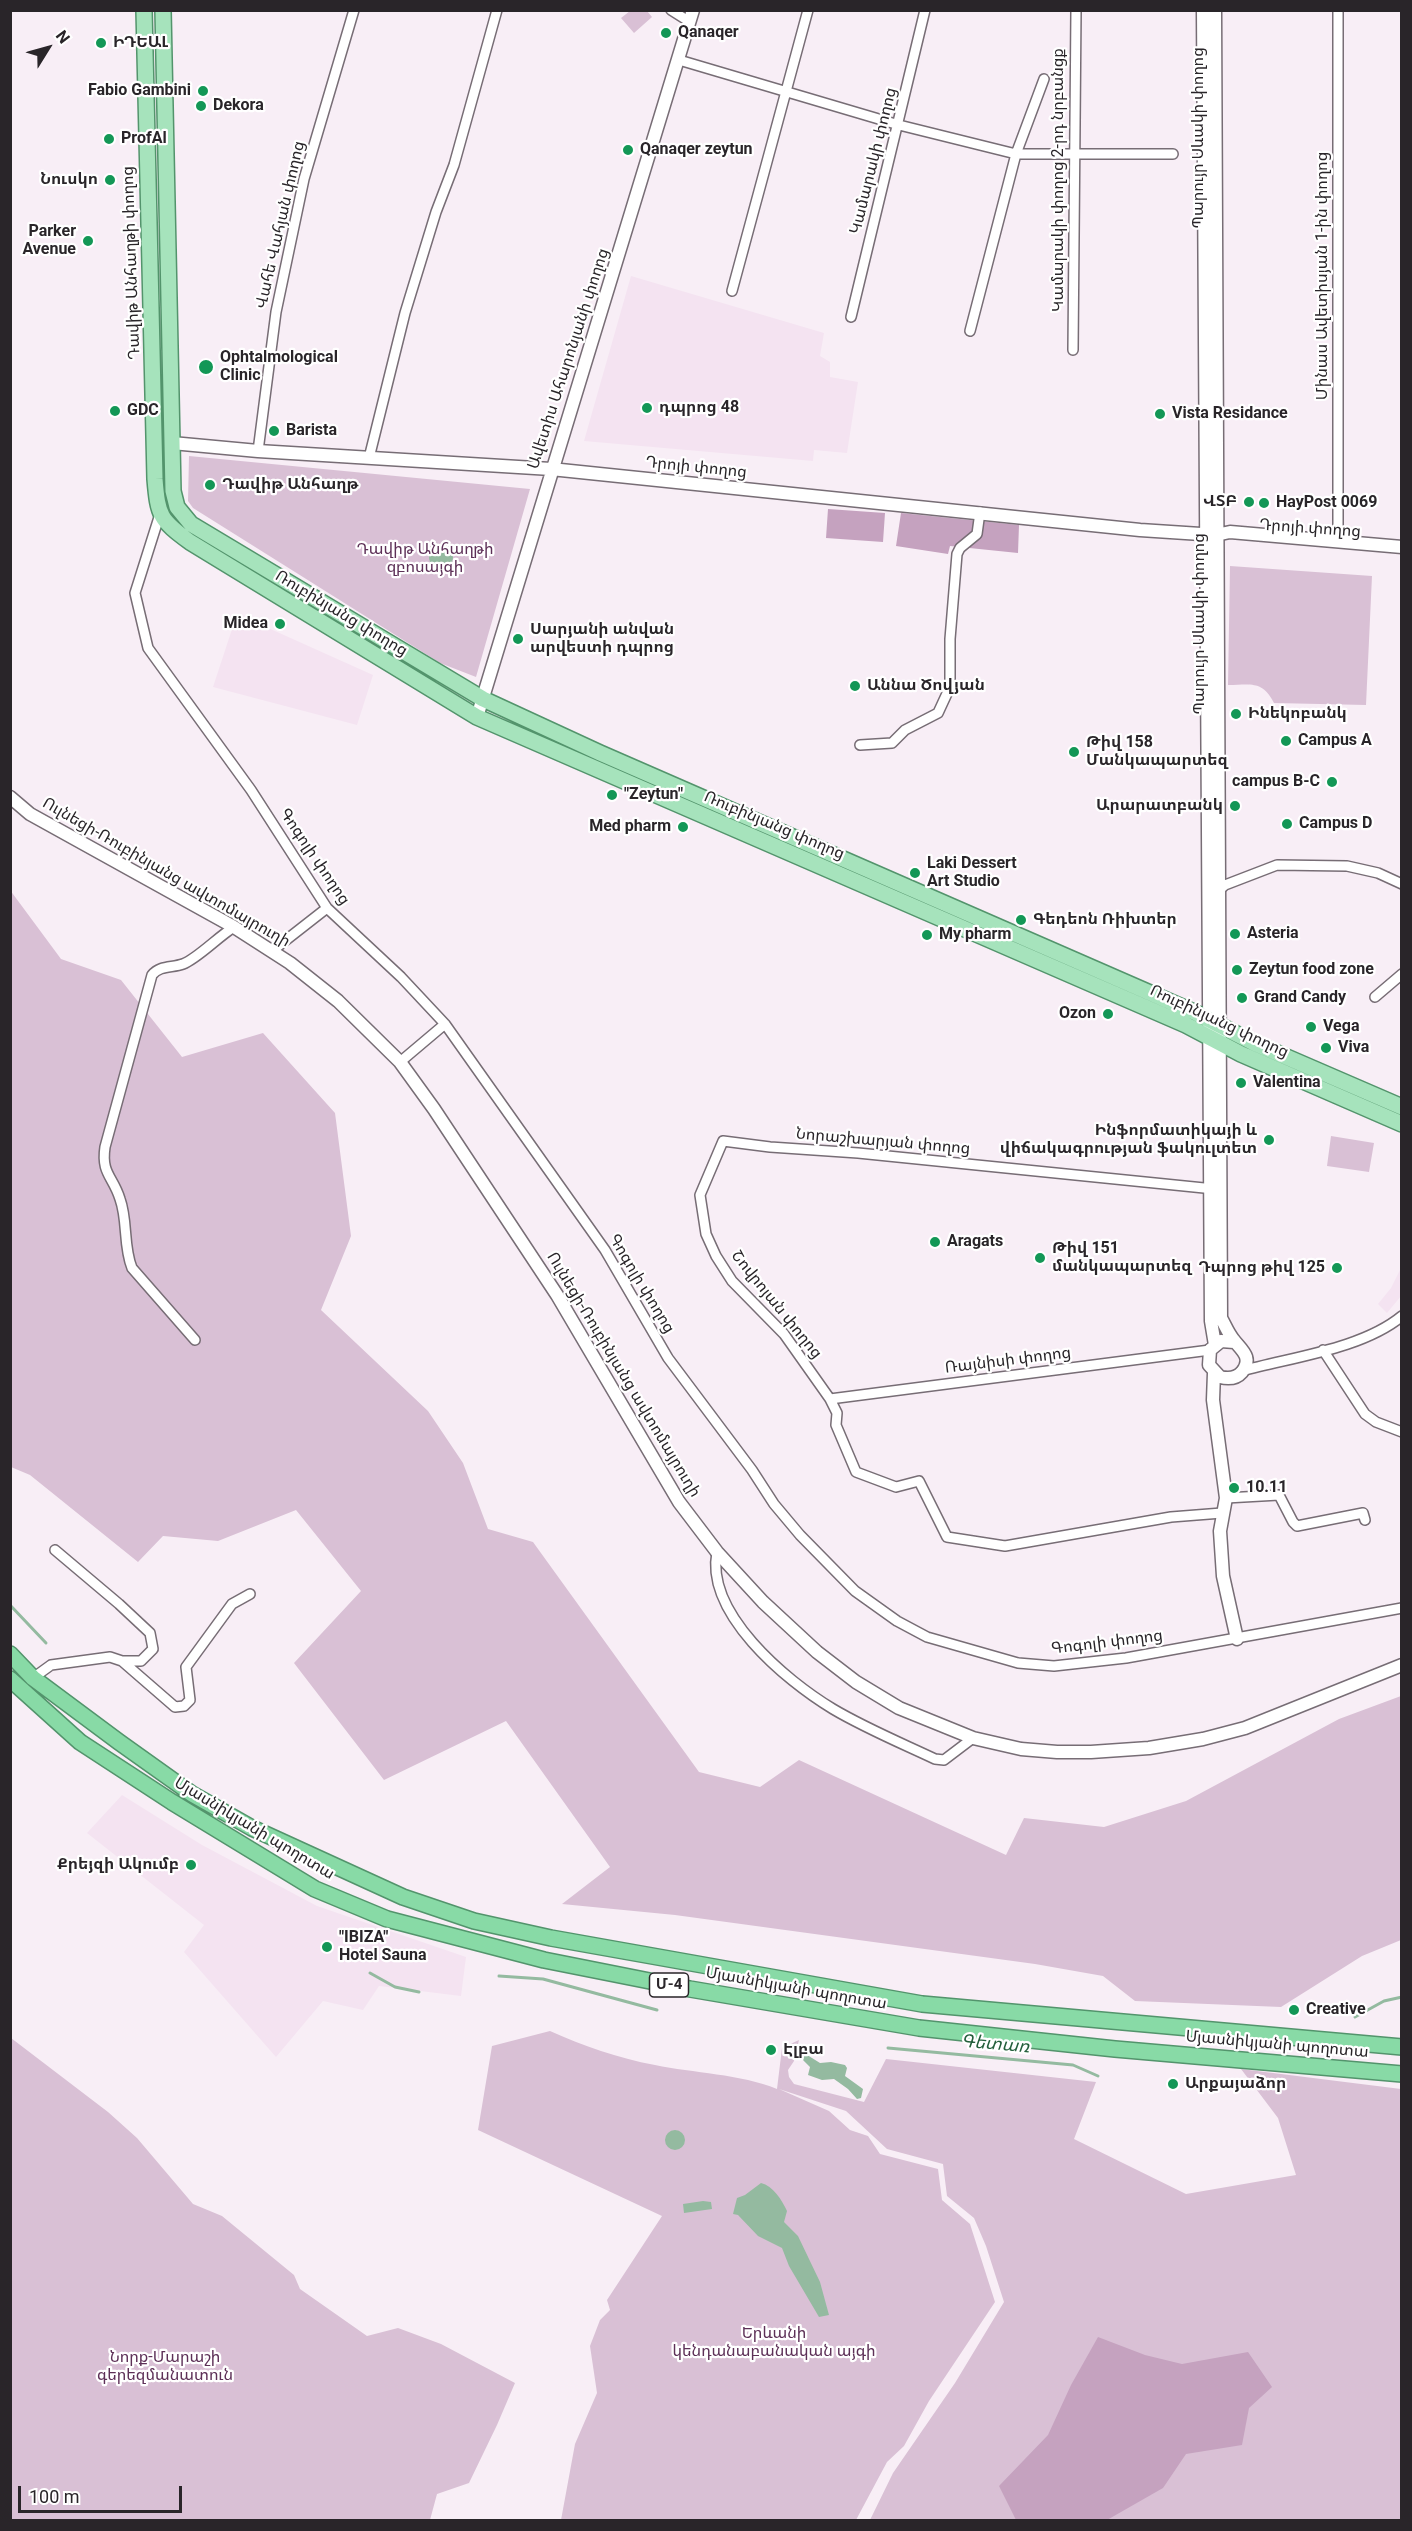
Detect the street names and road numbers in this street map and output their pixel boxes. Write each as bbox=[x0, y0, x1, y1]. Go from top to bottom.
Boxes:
street label: Պարույր Սևակի փողոց bbox=[1189, 47, 1209, 229]
street label: Կամարակի փողոց 2-րդ նրբանցք bbox=[1049, 48, 1069, 312]
street label: Կամարակի փողոց bbox=[846, 86, 902, 236]
street label: Վահե Վահյան փողոց bbox=[252, 139, 310, 311]
street label: Մինաս Ավետիսյան 1-ին փողոց bbox=[1313, 152, 1333, 400]
street label: Դավիթ Անհաղթի փողոց bbox=[119, 166, 145, 360]
street label: Ավետիս Ահարոնյանի փողոց bbox=[524, 246, 614, 472]
street label: Դրոյի փողոց bbox=[644, 453, 748, 483]
street label: Դրոյի փողոց bbox=[1259, 516, 1361, 542]
street label: Պարույր Սևակի փողոց bbox=[1190, 533, 1210, 715]
street label: Ռուբինյանց փողոց bbox=[271, 567, 411, 661]
street label: Ռուբինյանց փողոց bbox=[701, 788, 847, 864]
street label: Ուլնեցի-Ռուբինյանց ավտոմայրուղի bbox=[39, 794, 293, 952]
street label: Գոգոլի փողոց bbox=[275, 805, 353, 909]
street label: Ռուբինյանց փողոց bbox=[1147, 981, 1291, 1063]
street label: Նորաշխարյան փողոց bbox=[795, 1125, 971, 1159]
street label: Գոգոլի փողոց bbox=[604, 1231, 678, 1337]
street label: Շովրոյան փողոց bbox=[727, 1247, 825, 1363]
street label: Ուլնեցի-Ռուբինյանց ավտոմայրուղի bbox=[542, 1249, 704, 1501]
street label: Ռայնիսի փողոց bbox=[944, 1344, 1072, 1378]
street label: Գոգոլի փողոց bbox=[1050, 1627, 1164, 1659]
street label: Մյասնիկյանի պողոտա bbox=[170, 1774, 338, 1884]
street label: Մյասնիկյանի պողոտա bbox=[704, 1964, 888, 2014]
road number: Մ-4 bbox=[650, 1973, 688, 1997]
street label: Մյասնիկյանի պողոտա bbox=[1185, 2027, 1369, 2063]

